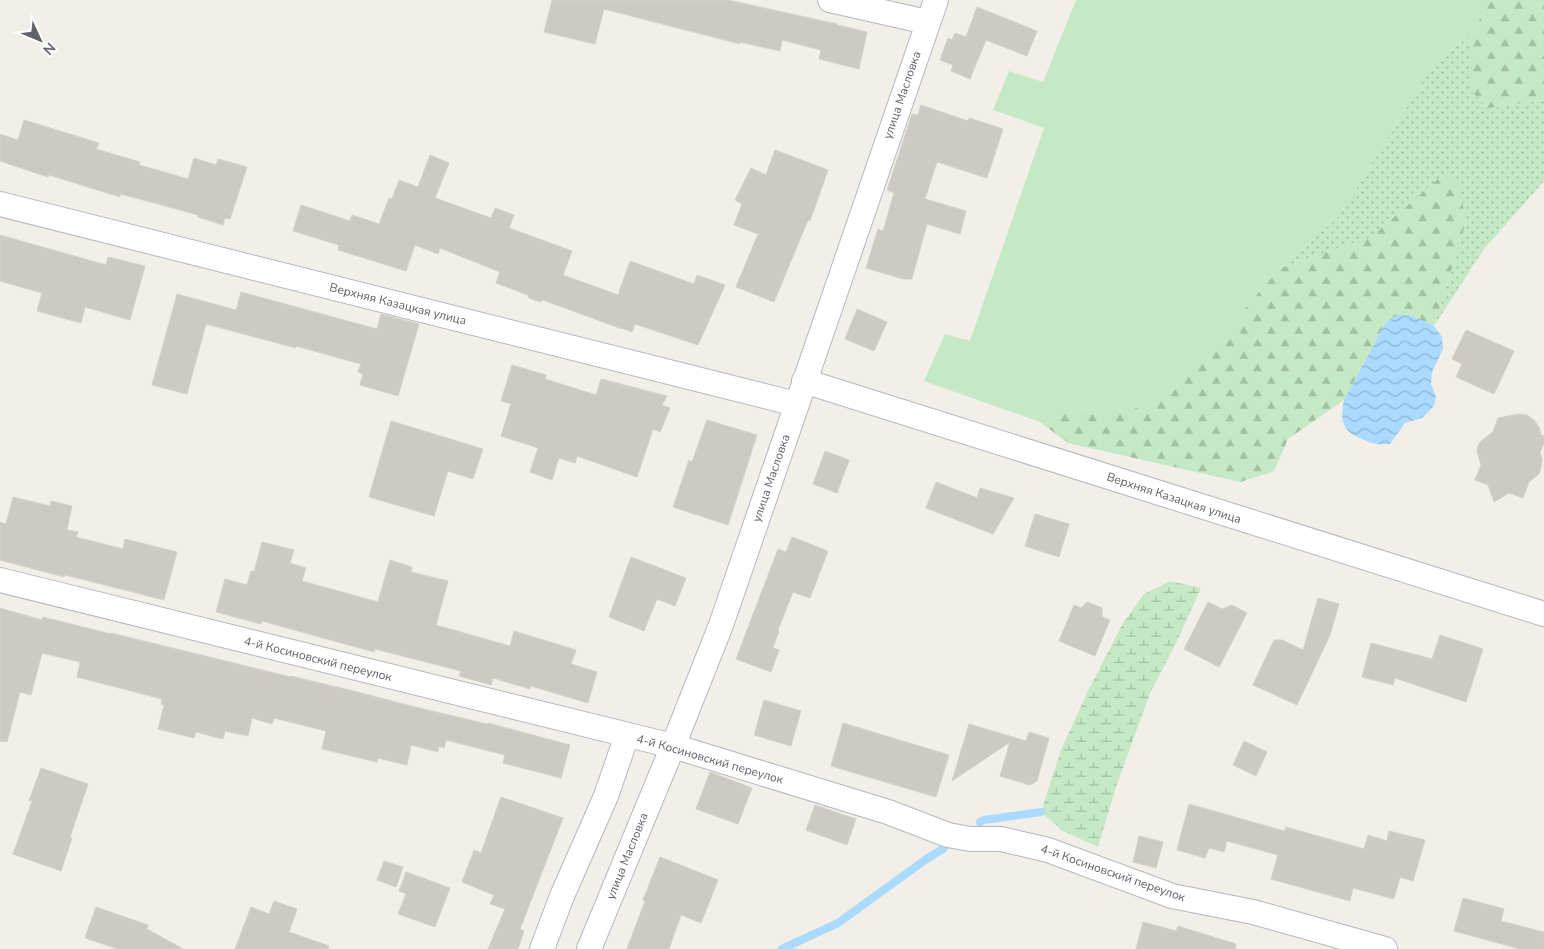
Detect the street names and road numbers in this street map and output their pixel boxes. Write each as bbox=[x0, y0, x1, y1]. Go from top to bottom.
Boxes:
street label: улица Масловка bbox=[879, 49, 925, 141]
street label: Верхняя Казацкая улица bbox=[328, 279, 468, 329]
street label: улица Масловка bbox=[748, 432, 794, 524]
street label: Верхняя Казацкая улица bbox=[1105, 469, 1243, 527]
street label: 4-й Косиновский переулок bbox=[242, 633, 394, 685]
street label: 4-й Косиновский переулок bbox=[635, 730, 786, 788]
street label: улица Масловка bbox=[602, 810, 652, 902]
street label: 4-й Косиновский переулок bbox=[1039, 841, 1188, 906]

